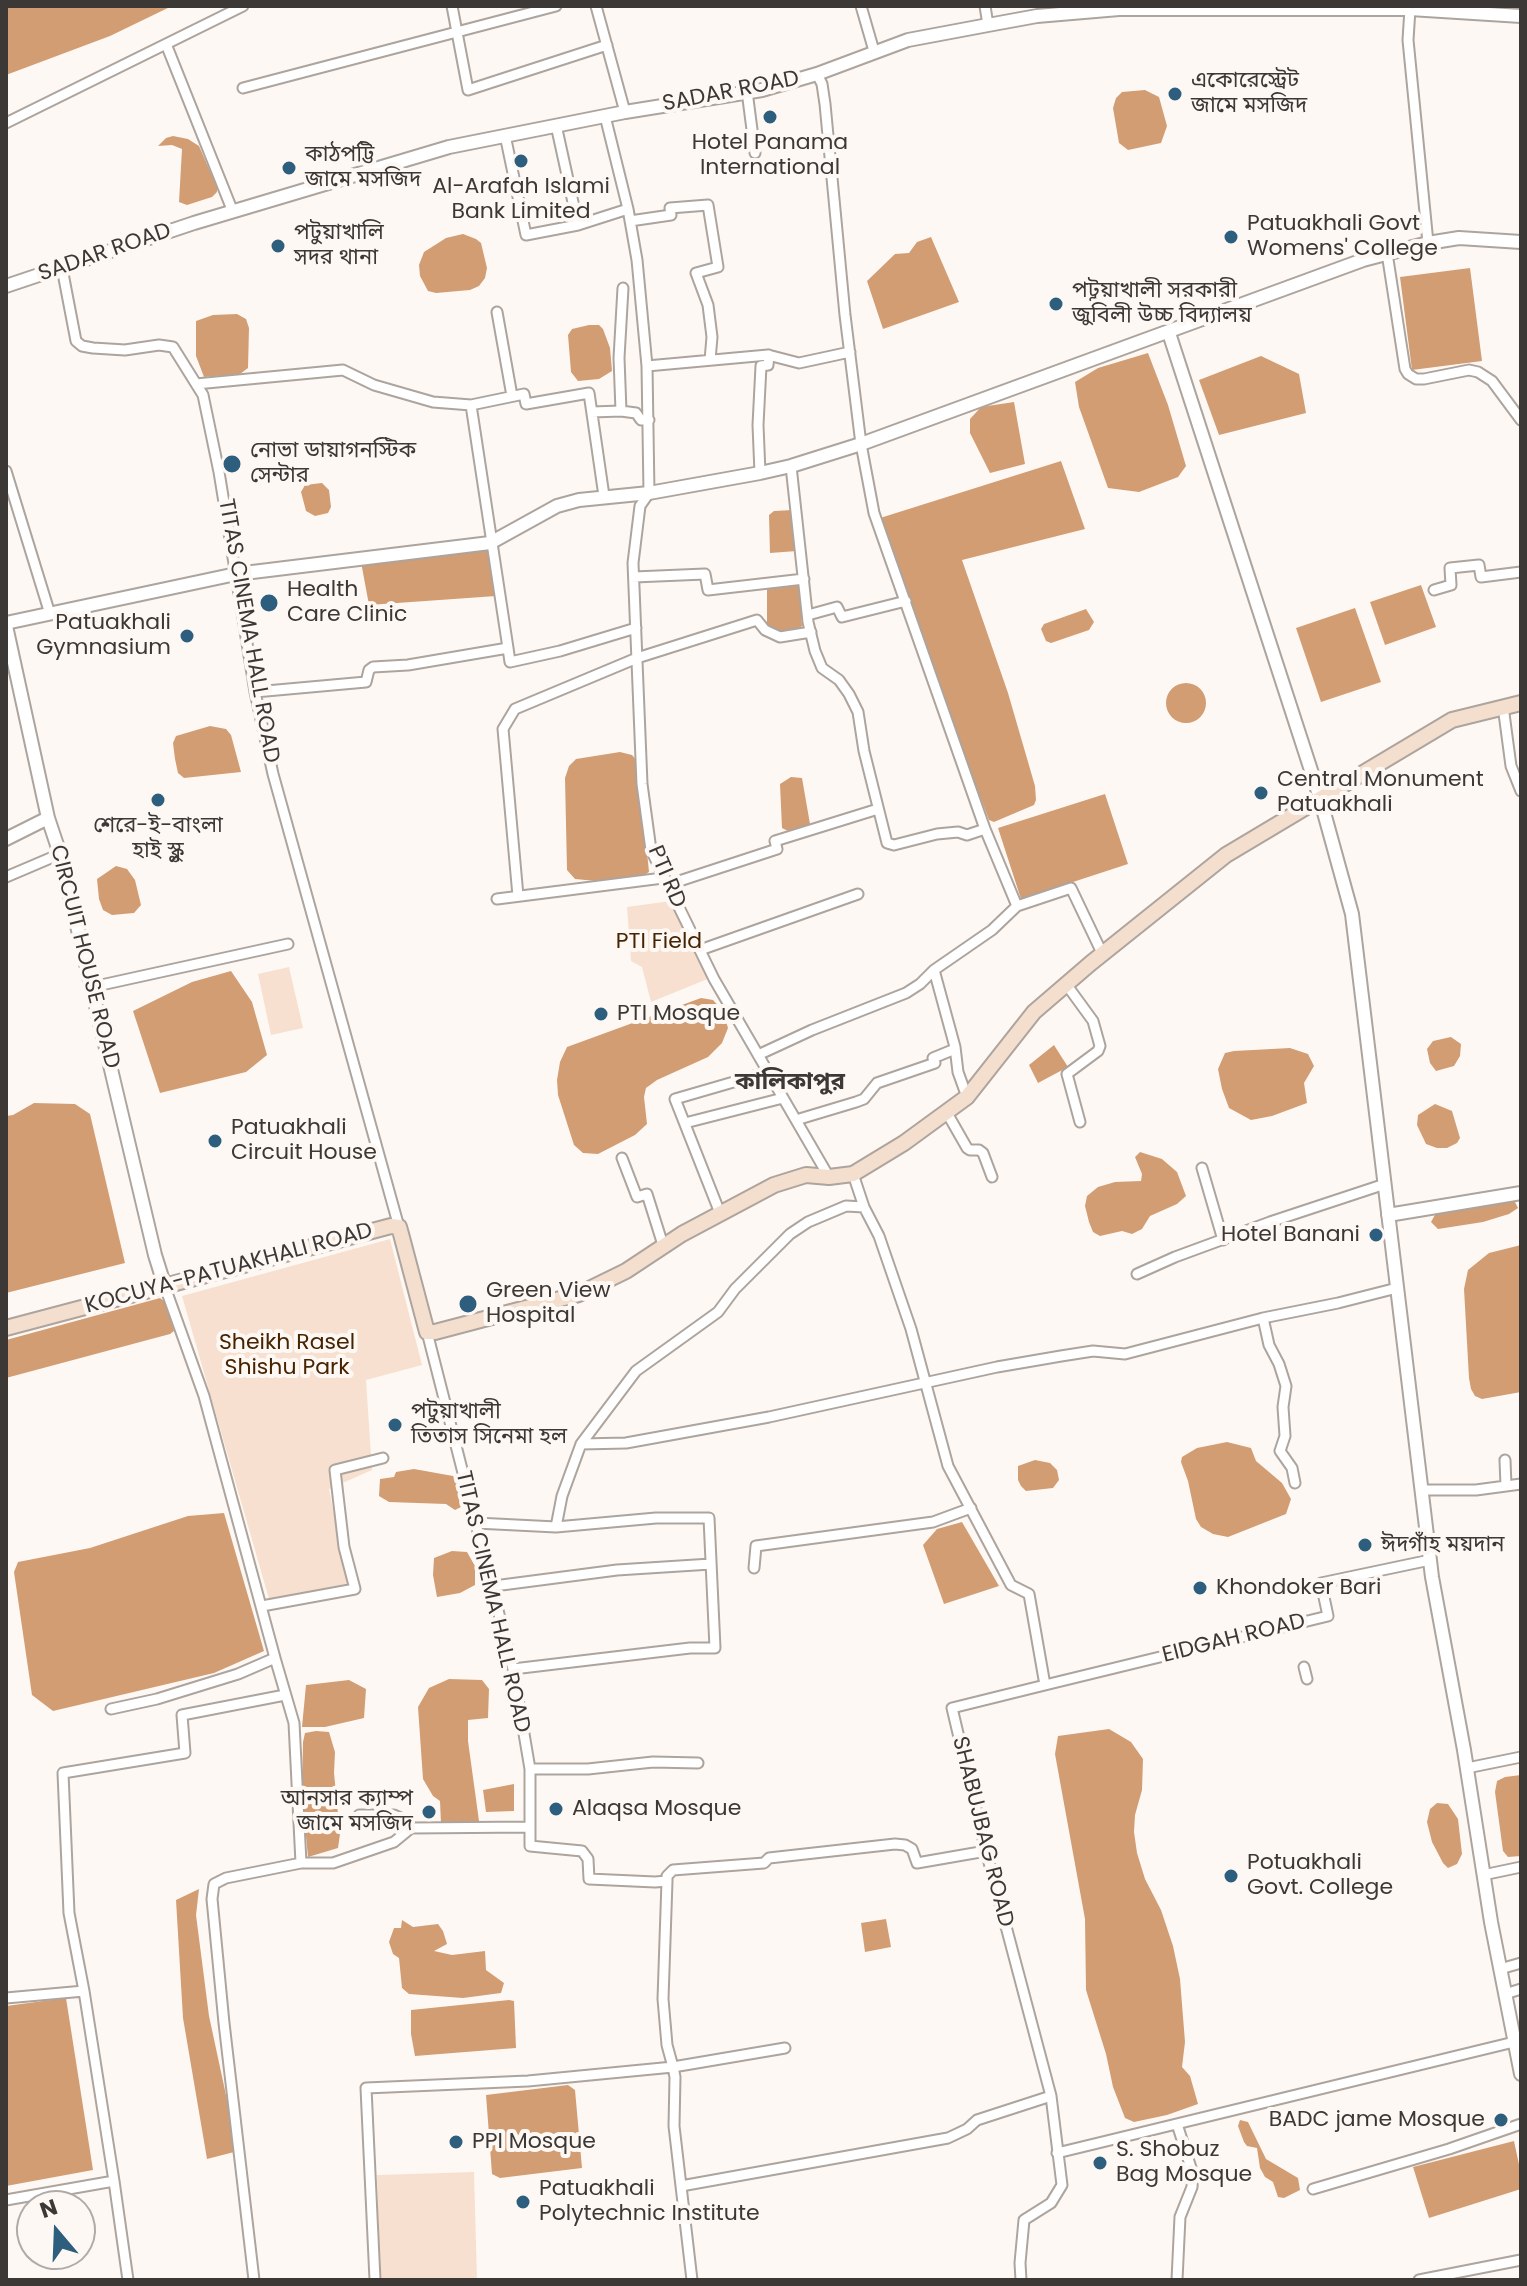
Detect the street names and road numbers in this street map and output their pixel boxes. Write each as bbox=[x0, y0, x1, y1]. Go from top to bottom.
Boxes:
street label: SADAR ROAD bbox=[661, 66, 801, 118]
street label: SADAR ROAD bbox=[35, 218, 175, 288]
street label: TITAS CINEMA HALL ROAD bbox=[212, 497, 284, 765]
street label: PTI RD bbox=[641, 842, 691, 912]
street label: CIRCUIT HOUSE ROAD bbox=[43, 843, 125, 1071]
street label: KOCUYA-PATUAKHALI ROAD bbox=[82, 1218, 376, 1320]
street label: TITAS CINEMA HALL ROAD bbox=[449, 1469, 535, 1735]
street label: EIDGAH ROAD bbox=[1160, 1608, 1308, 1670]
street label: SHABUJBAG ROAD bbox=[946, 1734, 1018, 1930]

